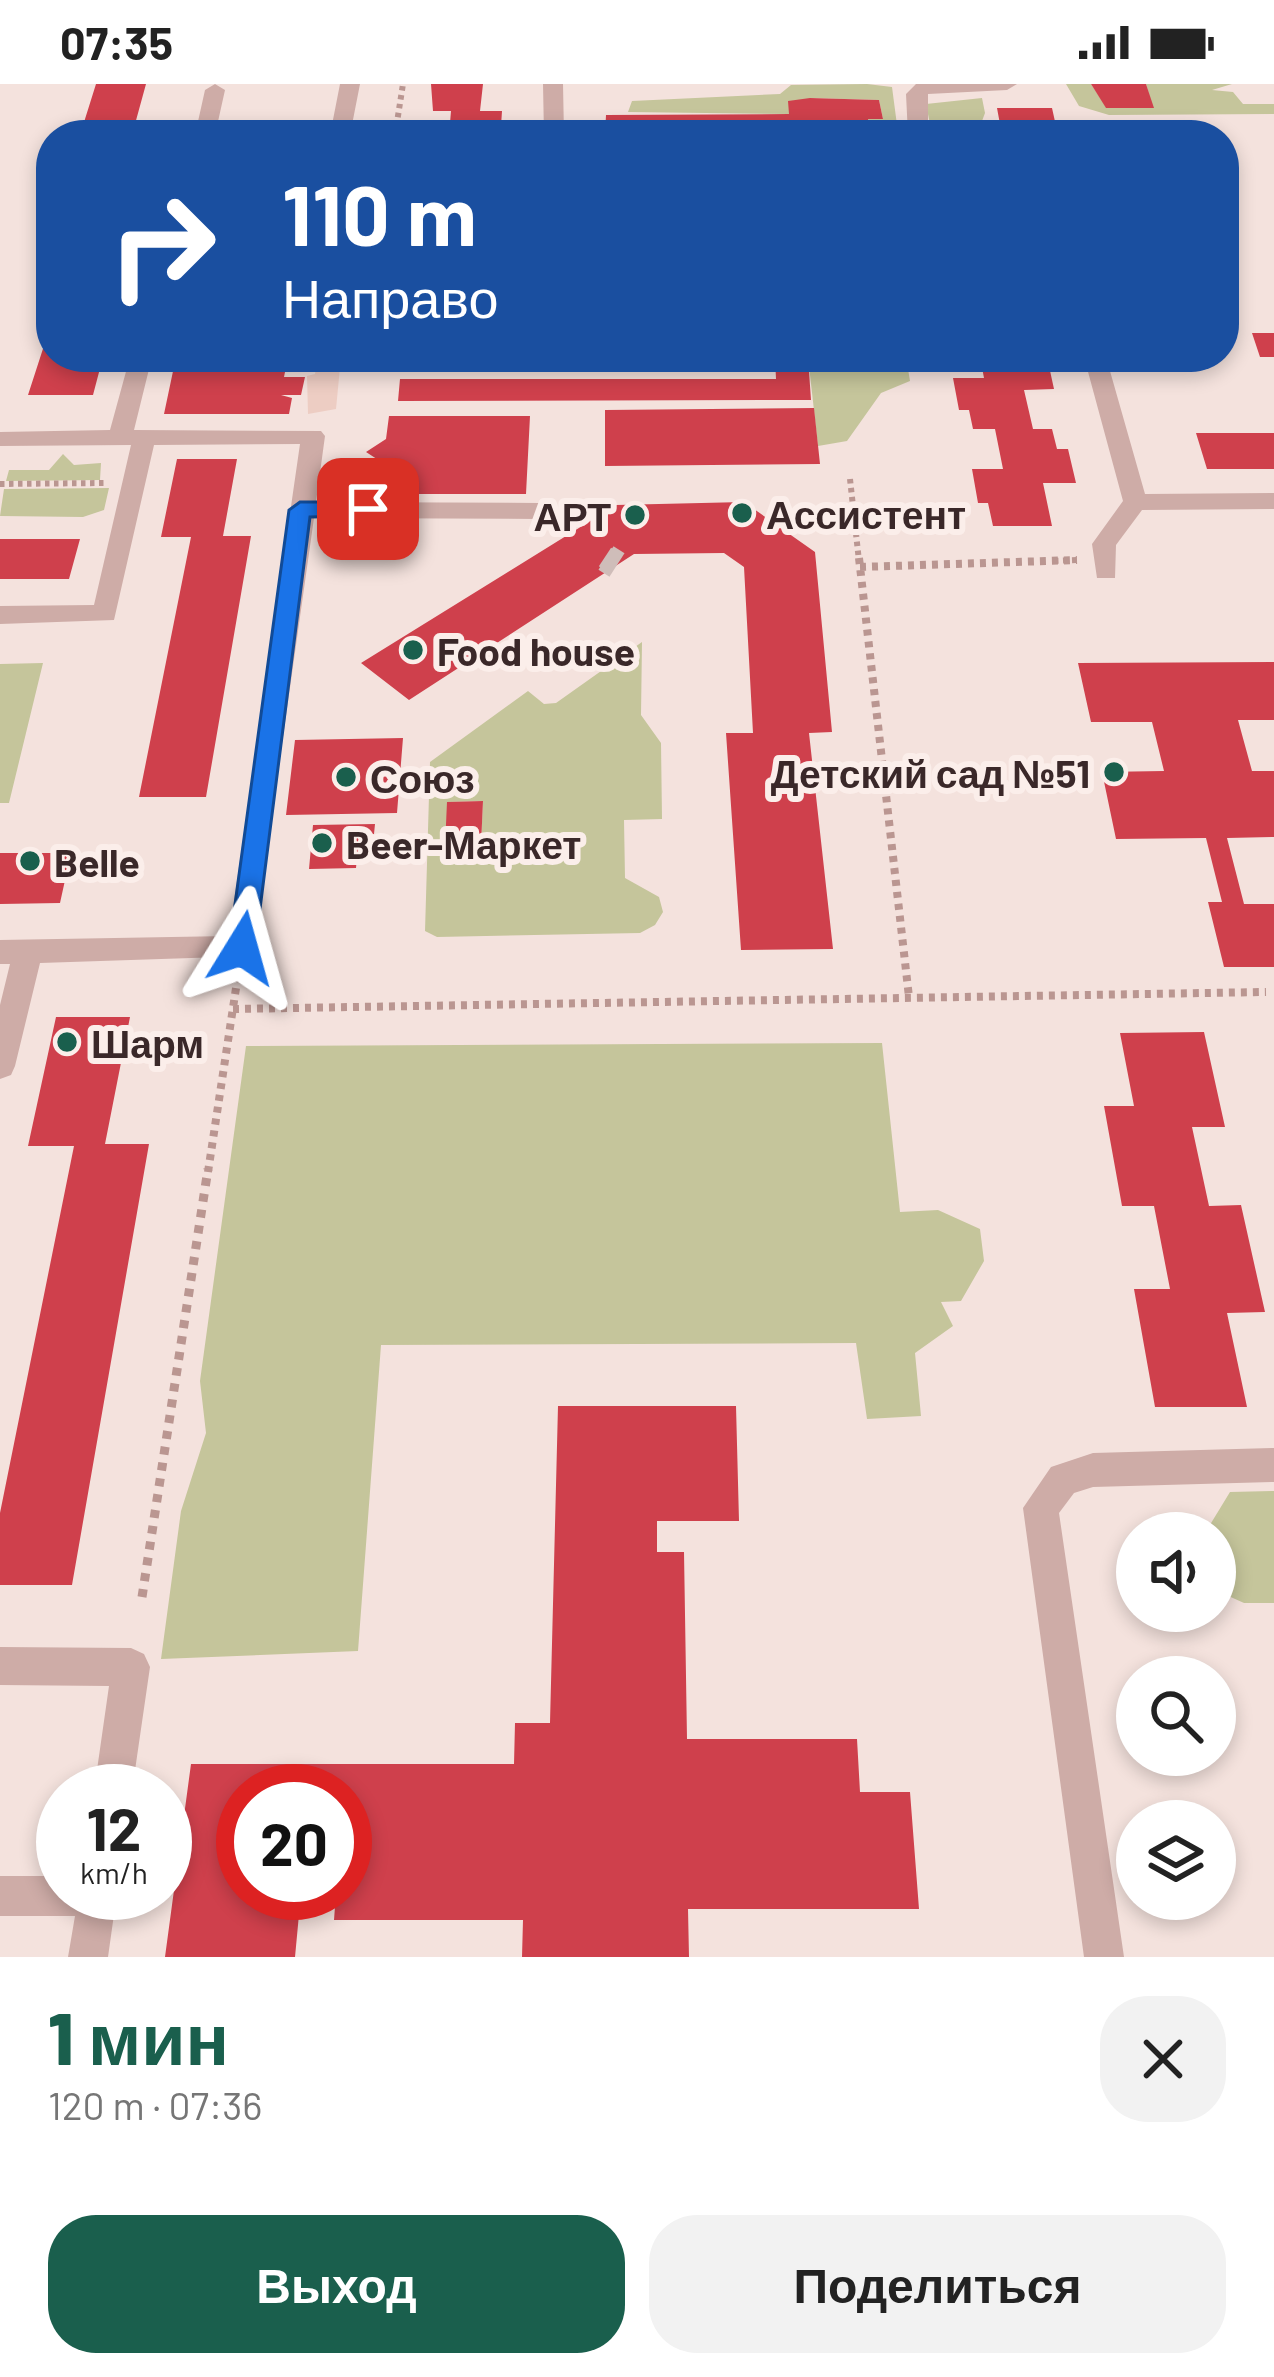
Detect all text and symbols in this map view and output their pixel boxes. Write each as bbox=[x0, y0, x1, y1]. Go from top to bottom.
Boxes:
text: 07:35 bbox=[60, 15, 173, 69]
text: 110 m bbox=[282, 162, 477, 263]
icon: right bbox=[84, 168, 240, 324]
text: Направо bbox=[282, 264, 498, 329]
pin bbox=[317, 458, 419, 560]
icon: arrive bbox=[335, 476, 401, 542]
place label: Ассистент bbox=[766, 490, 966, 537]
place label: АРТ bbox=[534, 492, 611, 539]
marker: Ассистент bbox=[729, 500, 755, 526]
marker: АРТ bbox=[622, 502, 648, 528]
place label: Food house bbox=[437, 627, 635, 674]
marker: Food house bbox=[400, 637, 426, 663]
place label: Детский сад №51 bbox=[771, 749, 1090, 796]
place label: Союз bbox=[370, 754, 475, 801]
marker: Детский сад №51 bbox=[1101, 759, 1127, 785]
marker: Союз bbox=[333, 764, 359, 790]
place label: Beer-Маркет bbox=[346, 820, 581, 867]
marker: Beer-Маркет bbox=[309, 830, 335, 856]
place label: Belle bbox=[54, 838, 140, 885]
marker: Belle bbox=[17, 848, 43, 874]
position arrow bbox=[179, 885, 305, 1011]
place label: Шарм bbox=[91, 1019, 204, 1066]
marker: Шарм bbox=[54, 1029, 80, 1055]
map controls bbox=[1116, 1512, 1236, 1920]
button: sound bbox=[1116, 1512, 1236, 1632]
button: search bbox=[1116, 1656, 1236, 1776]
speed limit sign: 20 bbox=[216, 1764, 372, 1920]
text: 12 bbox=[87, 1791, 141, 1863]
button: layers bbox=[1116, 1800, 1236, 1920]
text: km/h bbox=[80, 1854, 148, 1890]
text: 1 мин bbox=[48, 1993, 229, 2079]
button: close bbox=[1100, 1996, 1226, 2122]
text: 120 m · 07:36 bbox=[48, 2081, 262, 2128]
button: Выход bbox=[48, 2215, 625, 2353]
button: Поделиться bbox=[649, 2215, 1226, 2353]

